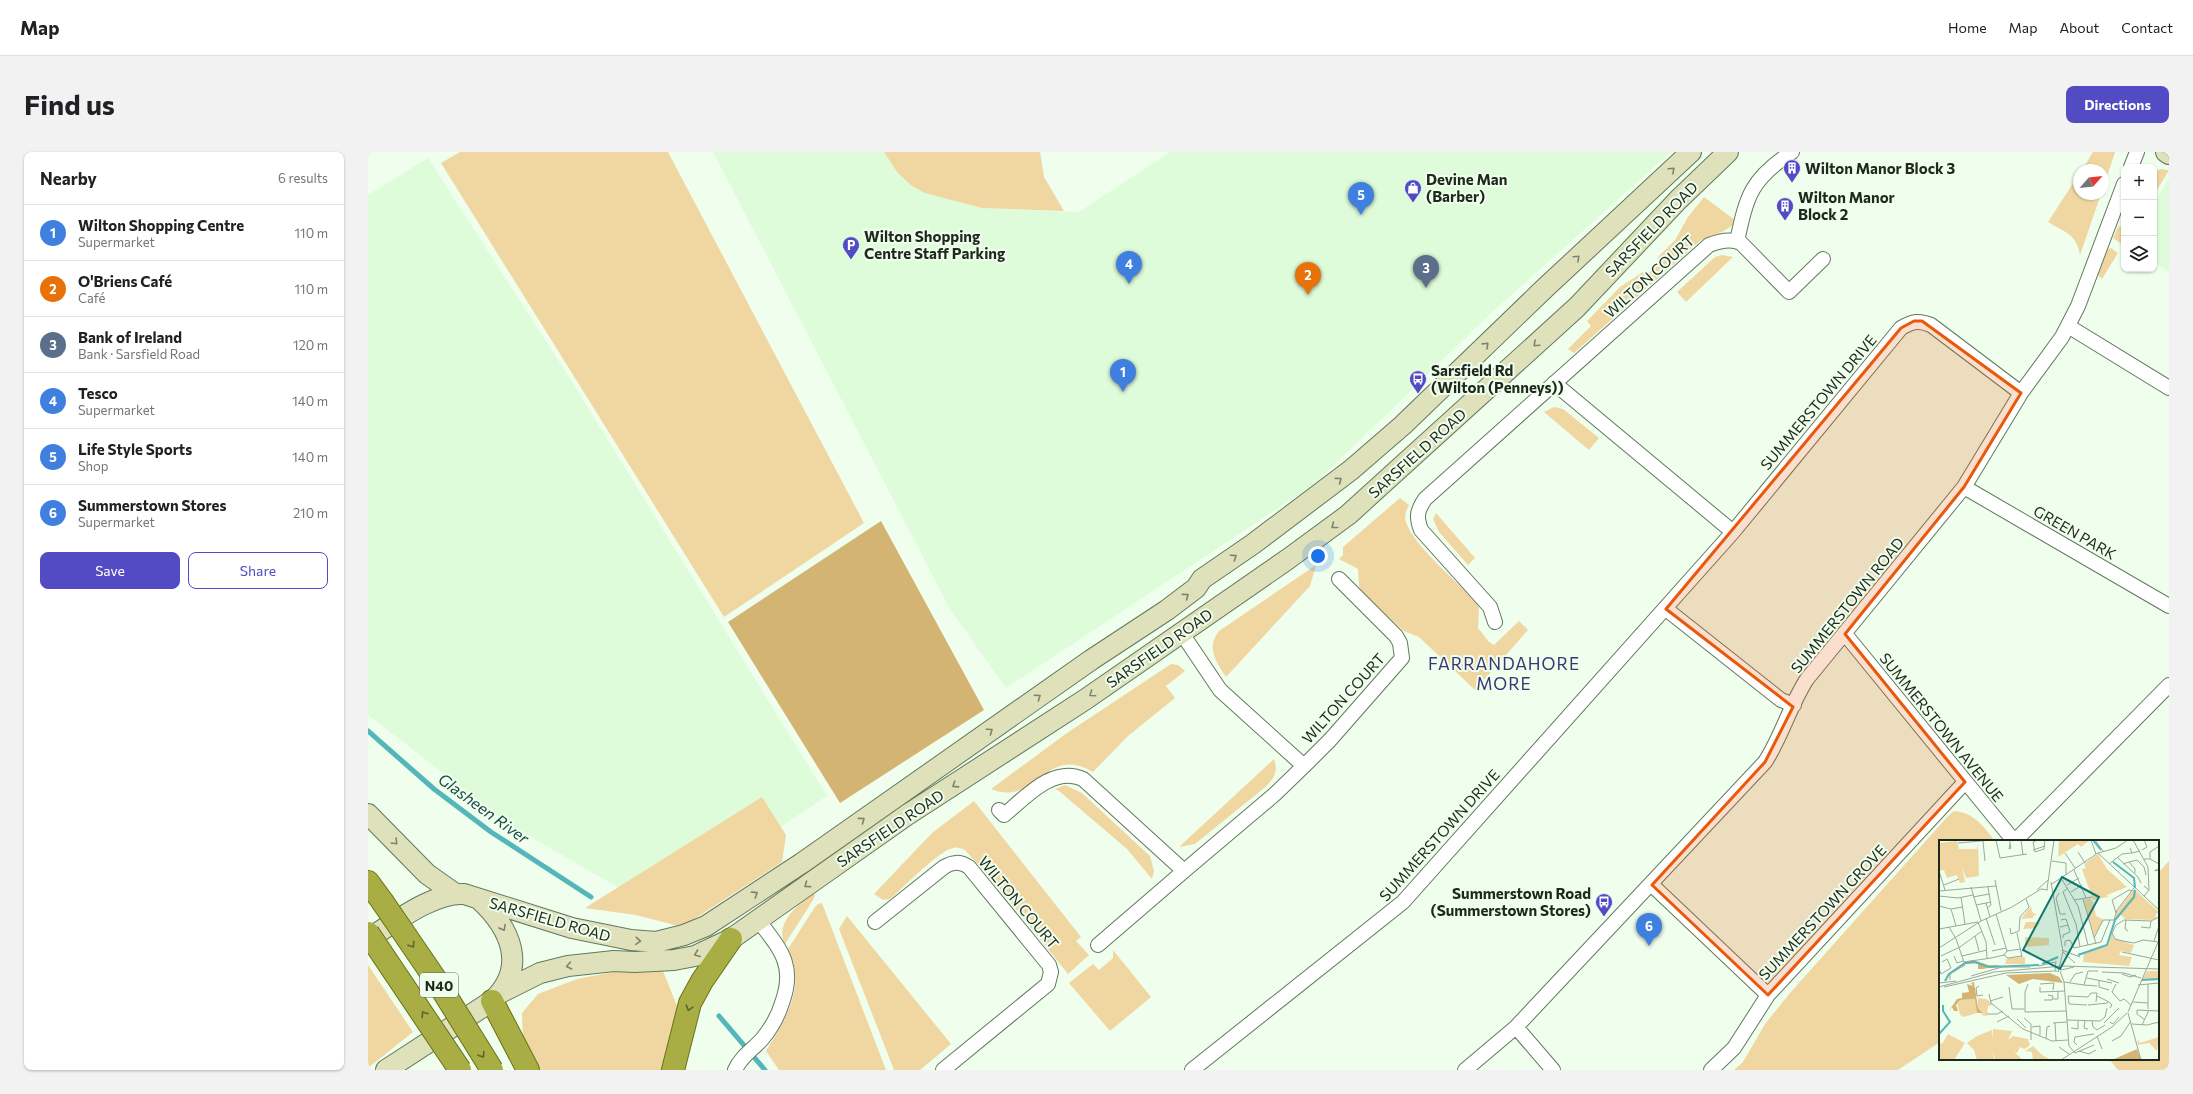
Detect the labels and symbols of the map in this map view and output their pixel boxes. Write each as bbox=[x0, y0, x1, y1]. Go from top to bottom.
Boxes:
building icon: Wilton Manor Block 3 bbox=[1782, 158, 1802, 183]
place label: Wilton Manor Block 3 bbox=[1805, 159, 1955, 177]
north arrow bbox=[2073, 164, 2109, 200]
one-way arrow bbox=[1667, 167, 1675, 175]
place label: Devine Man (Barber) bbox=[1426, 170, 1507, 205]
shop icon: Devine Man (Barber) bbox=[1403, 178, 1423, 203]
street label: SARSFIELD ROAD bbox=[1601, 178, 1701, 280]
pin: 5 bbox=[1348, 182, 1374, 215]
place label: Wilton Manor Block 2 bbox=[1798, 188, 1895, 223]
building icon: Wilton Manor Block 2 bbox=[1775, 196, 1795, 221]
place label: Wilton Shopping Centre Staff Parking bbox=[864, 227, 1005, 262]
street label: WILTON COURT bbox=[1600, 231, 1698, 321]
parking icon: Wilton Shopping Centre Staff Parking bbox=[841, 235, 861, 260]
pin: 4 bbox=[1116, 251, 1142, 284]
pin: 3 bbox=[1413, 255, 1439, 288]
one-way arrow bbox=[1572, 255, 1580, 263]
pin: 2 bbox=[1295, 262, 1321, 295]
street label: SUMMERSTOWN DRIVE bbox=[1756, 331, 1880, 473]
one-way arrow bbox=[1533, 339, 1541, 346]
one-way arrow bbox=[1481, 342, 1489, 350]
pin: 1 bbox=[1110, 359, 1136, 392]
place label: Sarsfield Rd (Wilton (Penneys)) bbox=[1431, 361, 1564, 396]
bus stop icon: Sarsfield Rd (Wilton (Penneys)) bbox=[1408, 369, 1428, 394]
street label: SARSFIELD ROAD bbox=[1364, 404, 1470, 502]
one-way arrow bbox=[1334, 478, 1341, 485]
street label: GREEN PARK bbox=[2031, 501, 2119, 563]
one-way arrow bbox=[1331, 521, 1338, 528]
street label: SUMMERSTOWN ROAD bbox=[1787, 533, 1907, 677]
your location bbox=[1308, 546, 1328, 566]
one-way arrow bbox=[1230, 554, 1237, 562]
one-way arrow bbox=[1181, 593, 1188, 600]
street label: SARSFIELD ROAD bbox=[1103, 605, 1215, 691]
street label: WILTON COURT bbox=[1298, 649, 1388, 747]
street label: SUMMERSTOWN AVENUE bbox=[1876, 649, 2008, 805]
district label: FARRANDAHORE MORE bbox=[1428, 653, 1580, 694]
one-way arrow bbox=[1089, 689, 1096, 697]
one-way arrow bbox=[1034, 695, 1041, 702]
one-way arrow bbox=[986, 728, 993, 736]
street label: SUMMERSTOWN DRIVE bbox=[1375, 765, 1503, 905]
water label: Glasheen River bbox=[435, 769, 534, 848]
one-way arrow bbox=[952, 780, 959, 787]
street label: SARSFIELD ROAD bbox=[833, 786, 947, 870]
one-way arrow bbox=[858, 818, 865, 825]
one-way arrow bbox=[390, 837, 398, 845]
inset map bbox=[1939, 840, 2159, 1060]
street label: SUMMERSTOWN GROVE bbox=[1755, 841, 1889, 983]
street label: WILTON COURT bbox=[975, 852, 1063, 952]
one-way arrow bbox=[804, 880, 811, 887]
place label: Summerstown Road (Summerstown Stores) bbox=[1430, 884, 1591, 919]
one-way arrow bbox=[751, 891, 758, 898]
bus stop icon: Summerstown Road (Summerstown Stores) bbox=[1594, 892, 1614, 917]
street label: SARSFIELD ROAD bbox=[487, 893, 613, 945]
pin: 6 bbox=[1636, 913, 1662, 946]
one-way arrow bbox=[498, 924, 506, 931]
one-way arrow bbox=[634, 936, 641, 945]
one-way arrow bbox=[407, 941, 414, 948]
one-way arrow bbox=[694, 950, 701, 958]
one-way arrow bbox=[566, 961, 572, 970]
road number: N40 bbox=[420, 973, 458, 997]
one-way arrow bbox=[685, 1004, 694, 1011]
one-way arrow bbox=[421, 1011, 429, 1018]
one-way arrow bbox=[478, 1051, 485, 1058]

